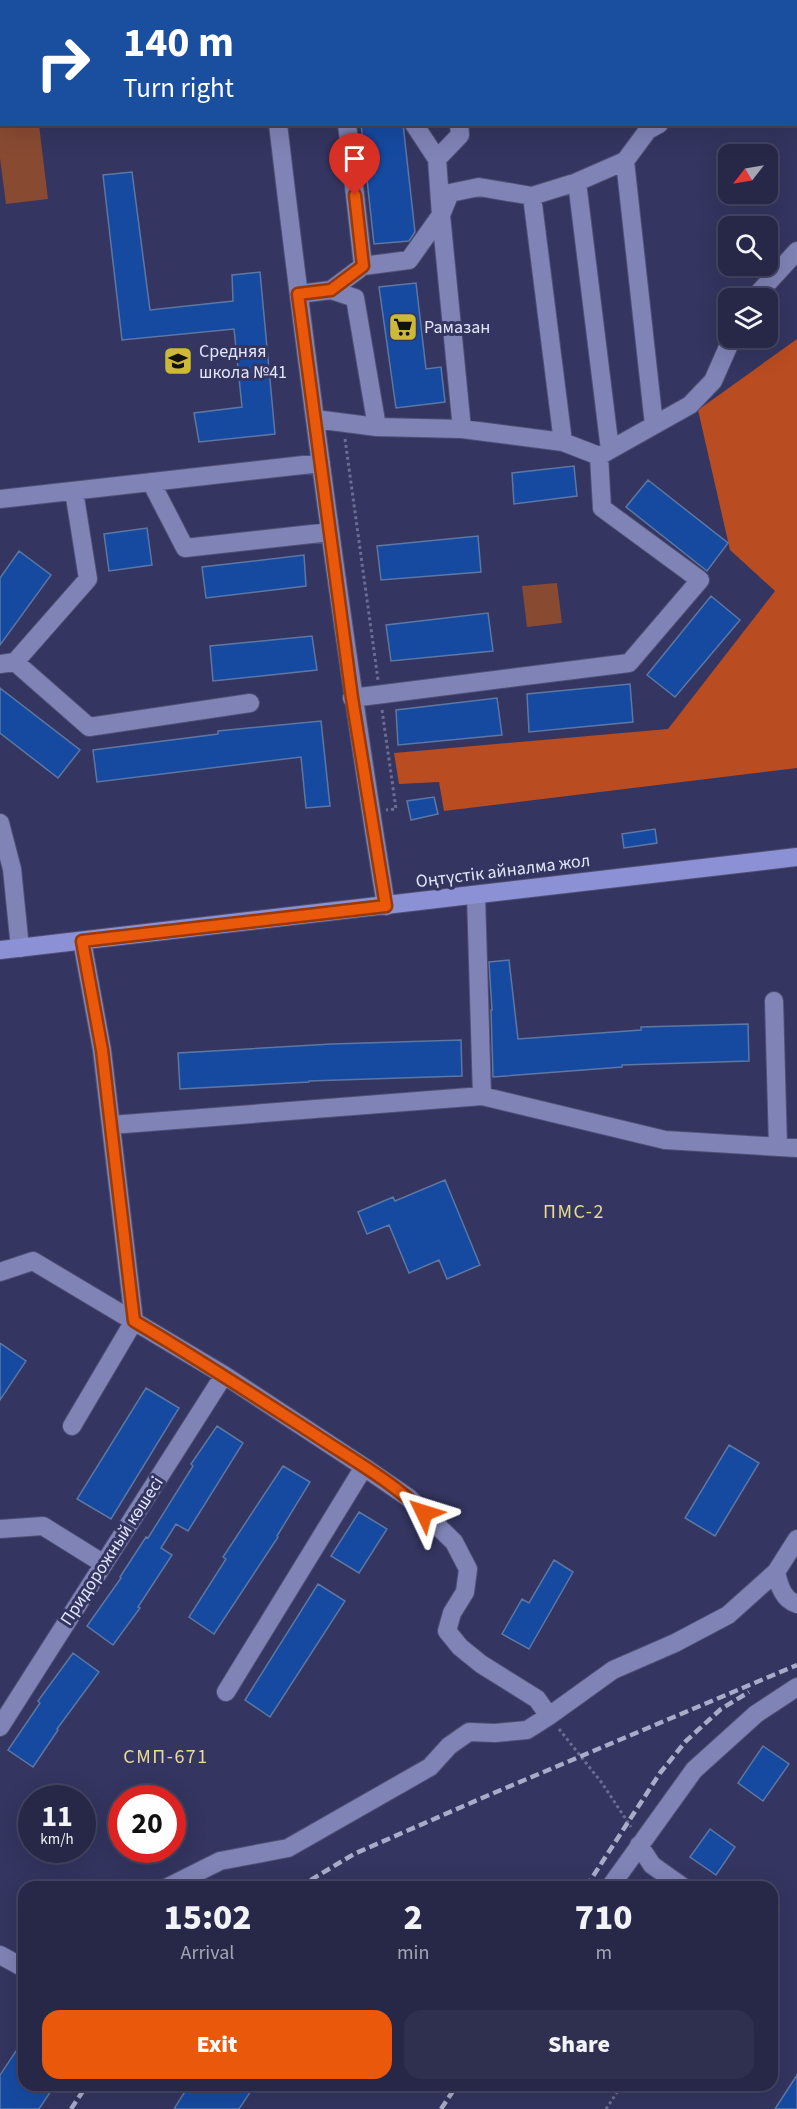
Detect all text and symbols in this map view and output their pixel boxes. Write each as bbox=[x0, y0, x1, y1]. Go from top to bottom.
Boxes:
text: 140 m bbox=[123, 13, 234, 73]
icon: right bbox=[24, 24, 102, 102]
text: Turn right bbox=[123, 69, 234, 108]
pin bbox=[329, 133, 380, 195]
icon: arrive bbox=[338, 142, 371, 175]
north arrow bbox=[718, 144, 778, 204]
map controls bbox=[718, 144, 778, 348]
button: search bbox=[718, 216, 778, 276]
button: layers bbox=[718, 288, 778, 348]
supermarket icon: Рамазан bbox=[387, 311, 419, 343]
place label: Рамазан bbox=[424, 315, 490, 340]
place label: Средняя школа №41 bbox=[199, 339, 287, 385]
school or university icon: Средняя школа №41 bbox=[162, 345, 194, 377]
street label: Оңтүстік айналма жол bbox=[414, 848, 592, 894]
district label: ПМС-2 bbox=[543, 1198, 605, 1226]
street label: Придорожный көшесі bbox=[54, 1472, 170, 1630]
position arrow bbox=[392, 1481, 456, 1545]
district label: СМП-671 bbox=[123, 1743, 209, 1771]
speed limit sign: 20 bbox=[108, 1785, 186, 1863]
text: 11 bbox=[41, 1795, 73, 1838]
text: km/h bbox=[40, 1829, 74, 1850]
text: 15:02 bbox=[163, 1892, 252, 1943]
text: 2 bbox=[404, 1892, 423, 1943]
text: 710 bbox=[575, 1892, 633, 1943]
text: Arrival bbox=[181, 1939, 234, 1967]
text: min bbox=[397, 1939, 429, 1967]
text: m bbox=[595, 1939, 612, 1967]
button: Exit bbox=[42, 2010, 392, 2079]
button: Share bbox=[404, 2010, 754, 2079]

